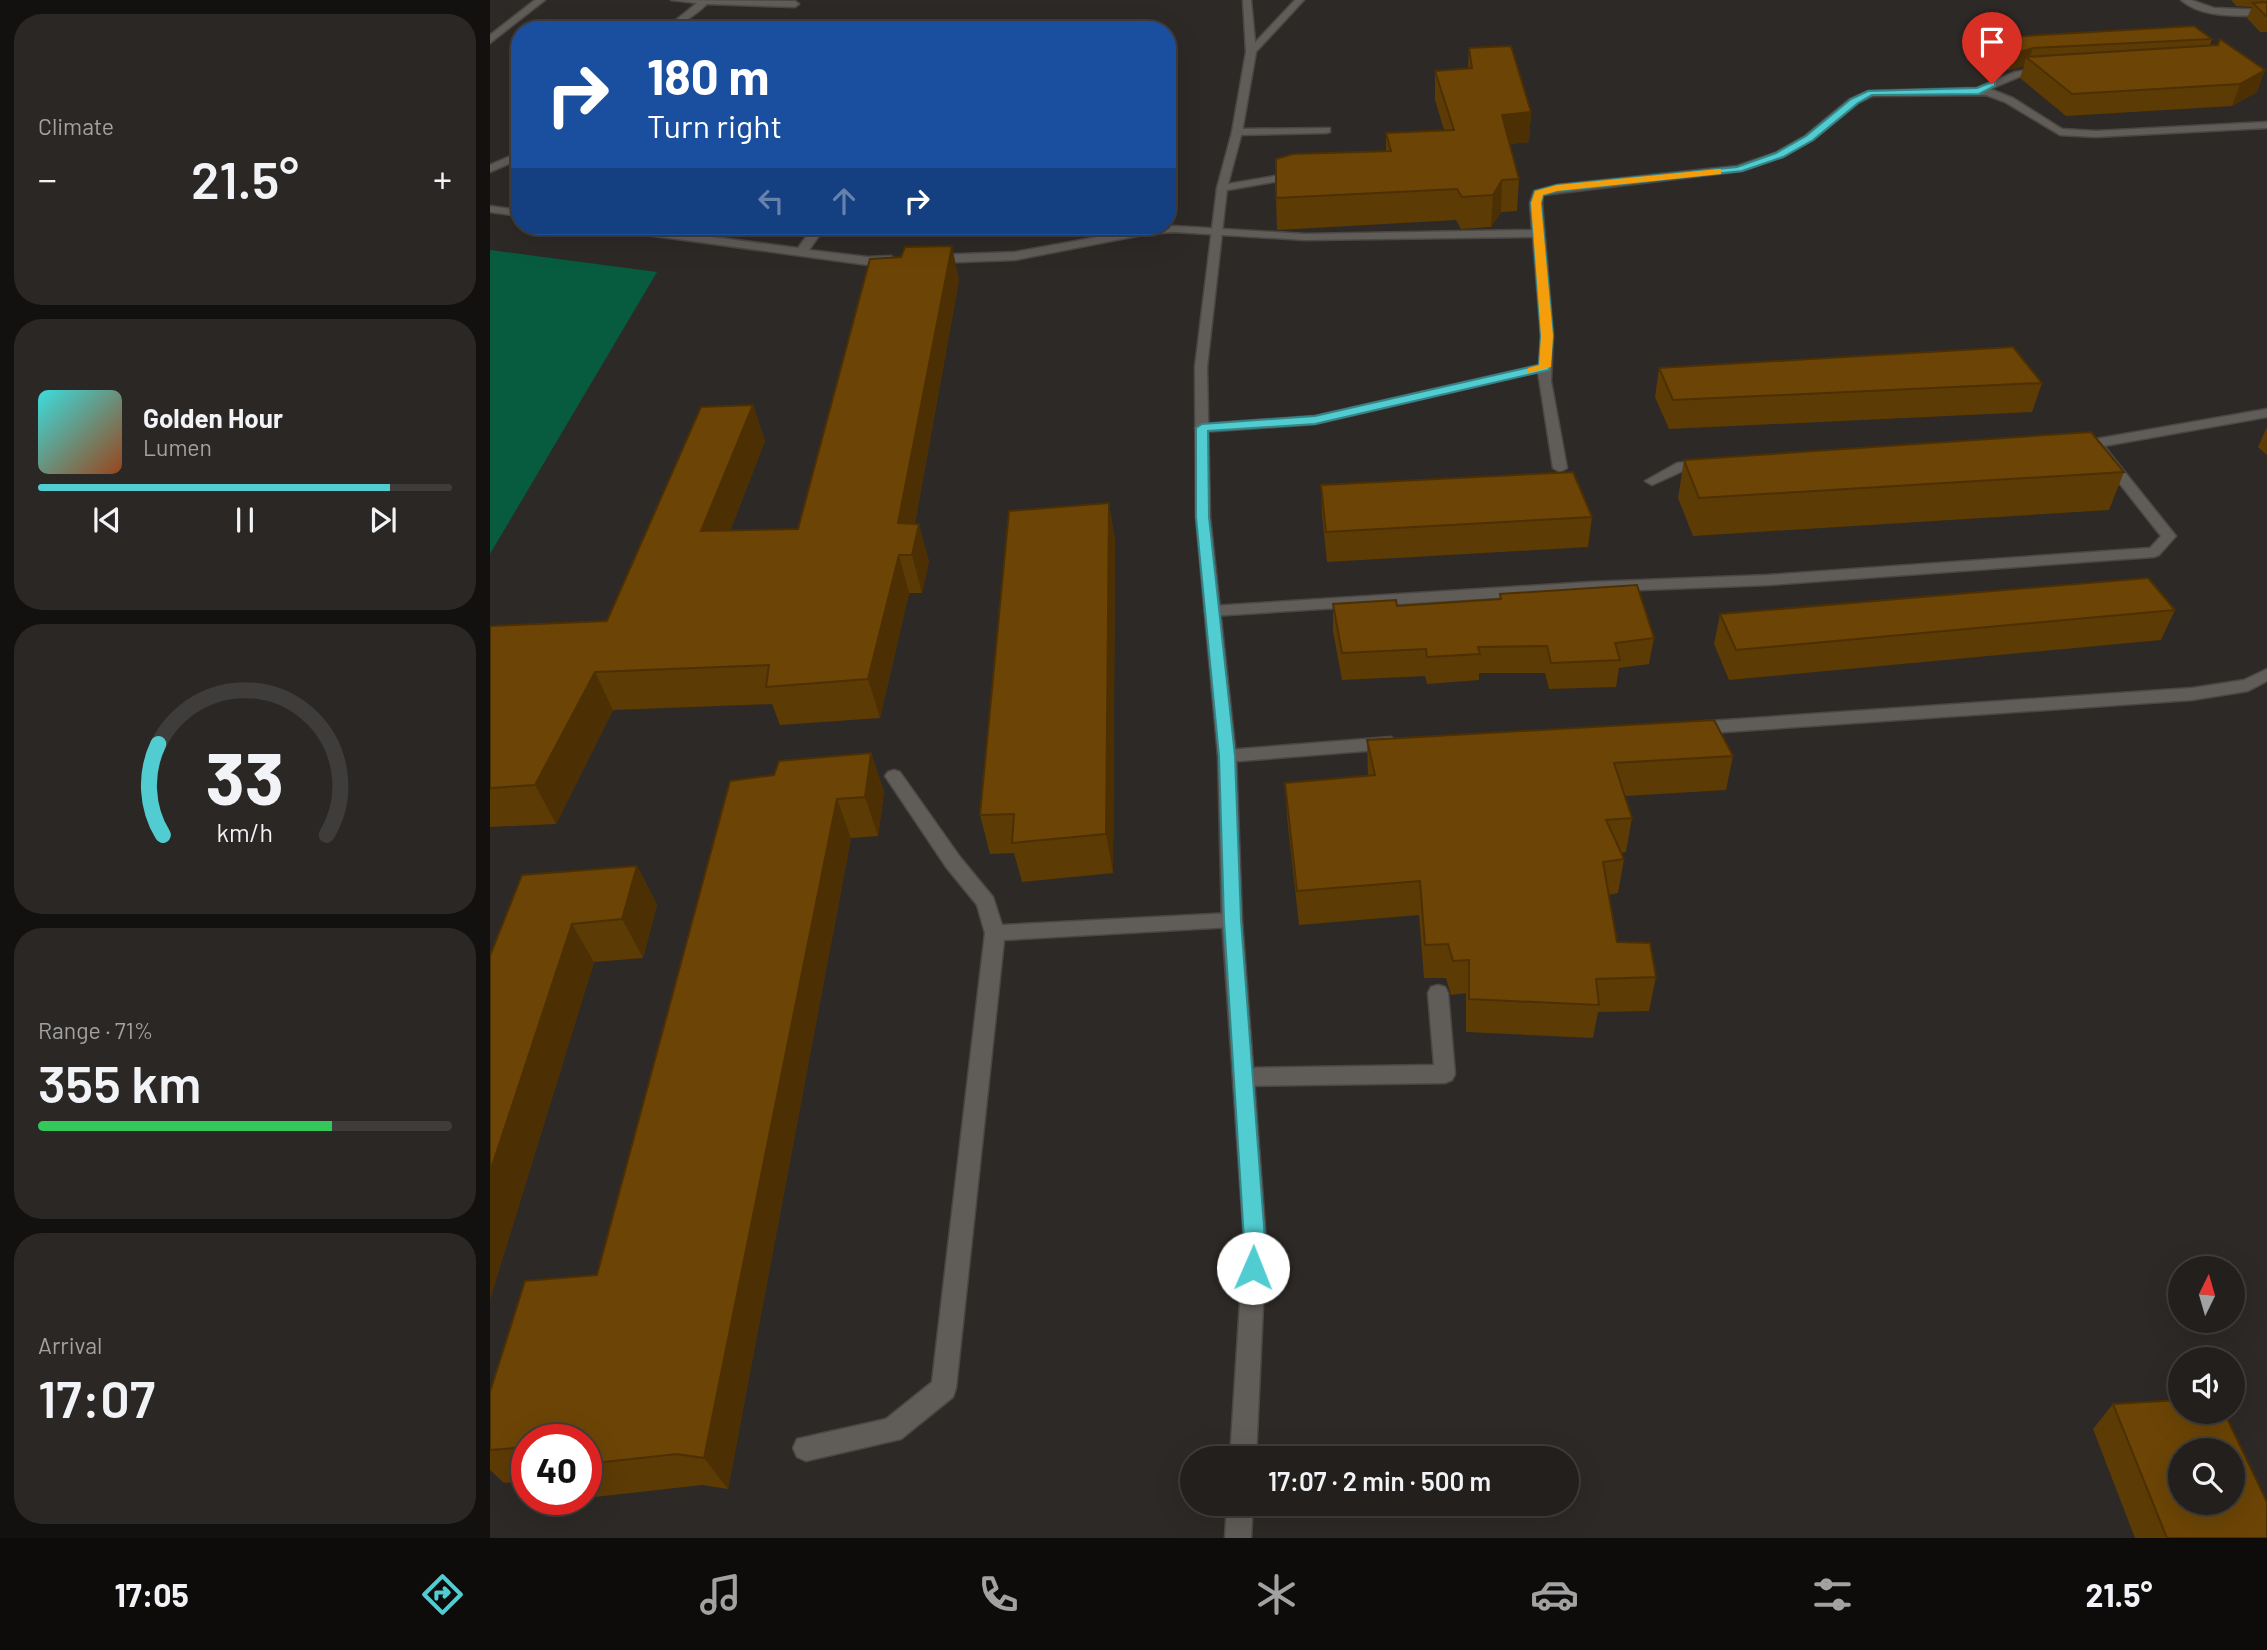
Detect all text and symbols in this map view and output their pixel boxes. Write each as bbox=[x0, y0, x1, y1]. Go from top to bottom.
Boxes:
pin bbox=[1962, 12.0, 2022, 84]
icon: arrive bbox=[1973, 23, 2011, 61]
text: 180 m bbox=[647, 46, 770, 105]
icon: right bbox=[532, 49, 623, 140]
text: Turn right bbox=[647, 106, 782, 144]
text: Climate bbox=[38, 112, 114, 140]
text: 21.5° bbox=[191, 147, 299, 209]
text: − bbox=[38, 155, 57, 201]
text: + bbox=[433, 155, 452, 201]
icon: left bbox=[752, 182, 790, 220]
icon: ahead bbox=[825, 182, 863, 220]
icon: right bbox=[898, 182, 936, 220]
text: Golden Hour bbox=[143, 402, 283, 433]
text: Lumen bbox=[143, 433, 212, 461]
icon: previous bbox=[88, 501, 126, 539]
icon: pause bbox=[226, 501, 264, 539]
icon: next bbox=[364, 501, 402, 539]
text: 33 bbox=[206, 732, 284, 820]
text: km/h bbox=[217, 817, 273, 847]
text: Range · 71% bbox=[38, 1016, 153, 1044]
text: 355 km bbox=[38, 1051, 201, 1113]
position arrow bbox=[1216, 1231, 1290, 1305]
north arrow bbox=[2168, 1256, 2245, 1334]
map controls bbox=[2168, 1256, 2245, 1515]
text: Arrival bbox=[38, 1331, 102, 1359]
button: sound bbox=[2168, 1347, 2245, 1424]
text: 17:07 bbox=[38, 1366, 155, 1428]
speed limit sign: 40 bbox=[511, 1424, 602, 1515]
button: search bbox=[2168, 1438, 2245, 1515]
text: 17:07 · 2 min · 500 m bbox=[1268, 1465, 1491, 1496]
icon: directions bbox=[418, 1570, 467, 1619]
icon: music bbox=[696, 1570, 745, 1619]
icon: phone bbox=[974, 1570, 1023, 1619]
icon: climate bbox=[1252, 1570, 1301, 1619]
icon: car bbox=[1530, 1570, 1579, 1619]
icon: filters bbox=[1808, 1570, 1857, 1619]
text: 17:05 bbox=[114, 1575, 189, 1613]
text: 21.5° bbox=[2085, 1575, 2152, 1613]

